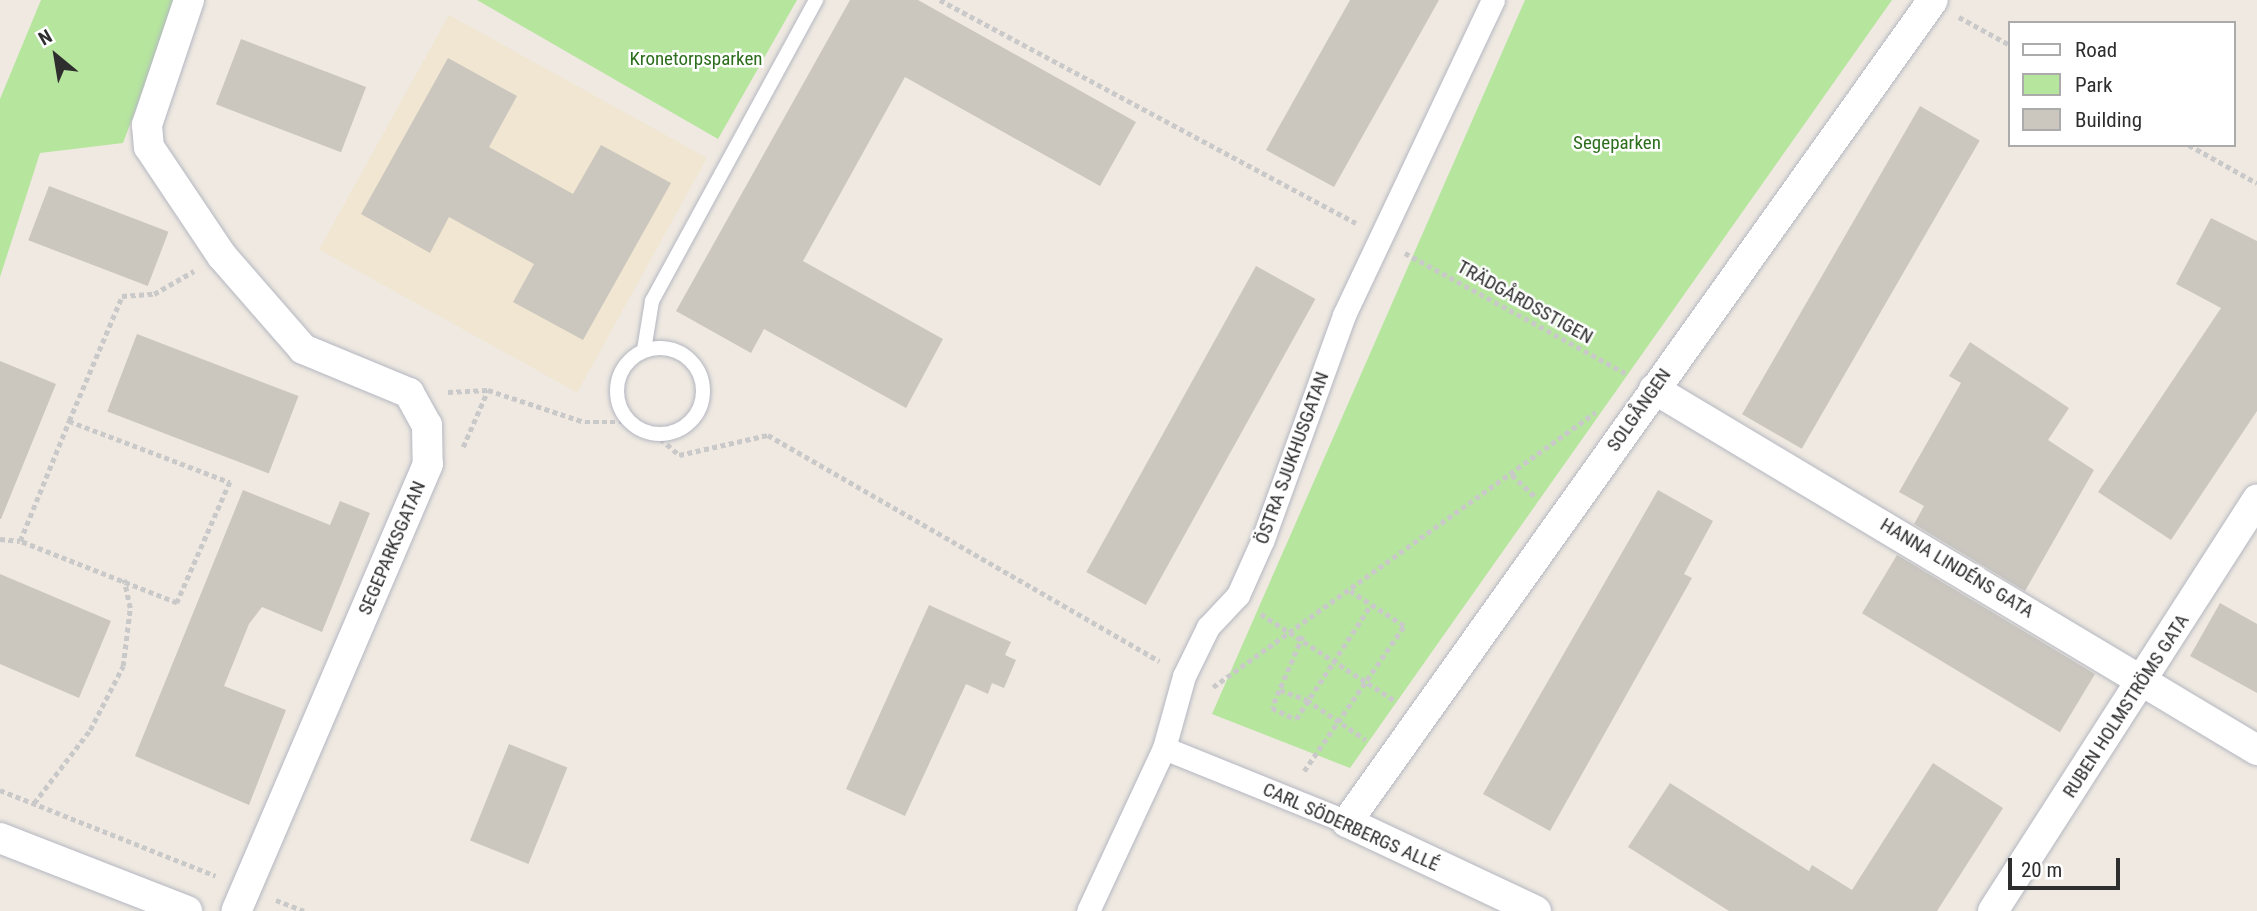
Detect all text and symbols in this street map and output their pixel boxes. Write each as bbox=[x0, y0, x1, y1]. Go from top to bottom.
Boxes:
north arrow bbox=[21, 21, 91, 91]
legend bbox=[2008, 21, 2236, 147]
text: N bbox=[34, 25, 56, 50]
text: Road bbox=[2075, 38, 2117, 62]
park label: Kronetorpsparken bbox=[629, 48, 763, 70]
text: Park bbox=[2075, 73, 2112, 97]
text: Building bbox=[2075, 108, 2142, 132]
park label: Segeparken bbox=[1573, 132, 1661, 154]
street label: TRÄDGÅRDSSTIGEN bbox=[1453, 255, 1597, 349]
street label: SOLGÅNGEN bbox=[1602, 364, 1676, 456]
street label: ÖSTRA SJUKHUSGATAN bbox=[1250, 369, 1334, 547]
street label: SEGEPARKSGATAN bbox=[354, 478, 430, 618]
street label: HANNA LINDÉNS GATA bbox=[1876, 513, 2038, 623]
street label: RUBEN HOLMSTRÖMS GATA bbox=[2058, 610, 2194, 802]
street label: CARL SÖDERBERGS ALLÉ bbox=[1259, 778, 1443, 876]
scale bar bbox=[2012, 844, 2124, 888]
text: 20 m bbox=[2021, 858, 2062, 882]

